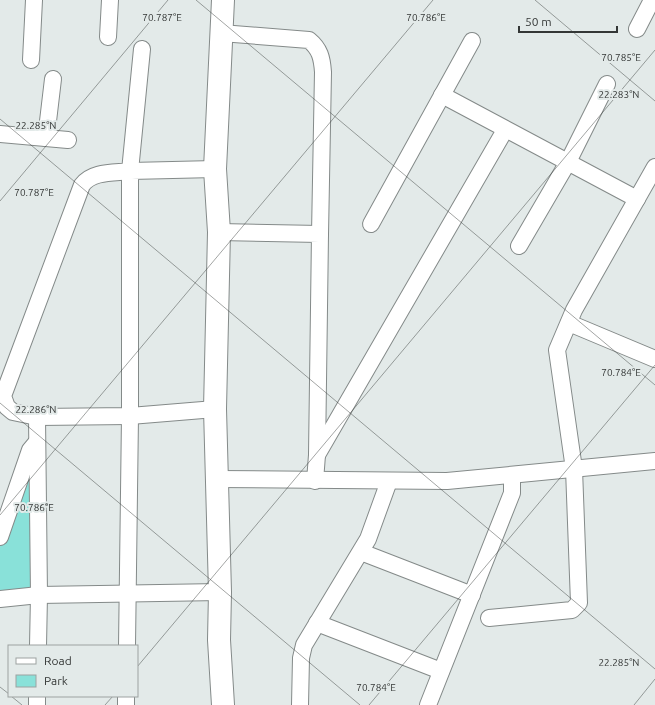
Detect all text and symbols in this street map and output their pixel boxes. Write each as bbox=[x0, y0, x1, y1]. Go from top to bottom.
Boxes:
scale bar bbox=[519, 8, 617, 34]
text: 70.787°E bbox=[142, 12, 182, 23]
text: 70.786°E bbox=[406, 12, 446, 23]
text: 50 m bbox=[525, 15, 552, 28]
text: 70.785°E bbox=[601, 52, 641, 63]
text: 22.283°N bbox=[598, 89, 640, 100]
text: 22.285°N bbox=[15, 120, 57, 131]
text: 70.787°E bbox=[14, 187, 54, 198]
text: 70.784°E bbox=[601, 367, 641, 378]
text: 22.286°N bbox=[15, 404, 57, 415]
text: 70.786°E bbox=[14, 502, 54, 513]
legend bbox=[8, 645, 138, 697]
text: Road bbox=[44, 654, 72, 667]
text: 22.285°N bbox=[598, 657, 640, 668]
text: Park bbox=[44, 674, 68, 687]
text: 70.784°E bbox=[356, 682, 396, 693]

